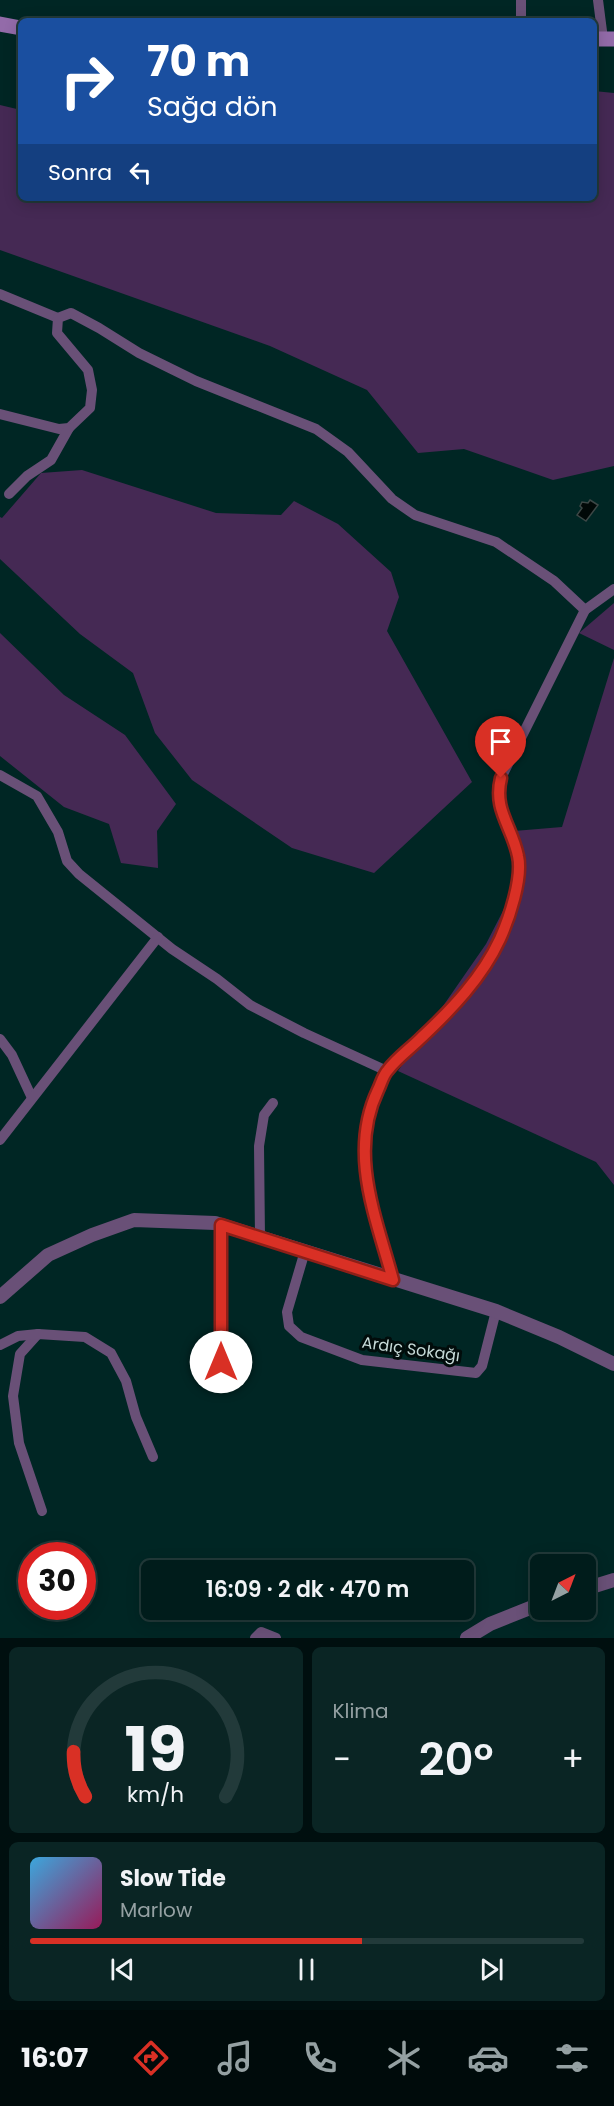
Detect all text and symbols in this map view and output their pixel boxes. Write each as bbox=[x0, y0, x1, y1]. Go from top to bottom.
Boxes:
text: 70 m bbox=[147, 32, 250, 91]
icon: right bbox=[48, 42, 126, 120]
text: Sağa dön bbox=[147, 88, 278, 125]
icon: left bbox=[124, 156, 157, 189]
text: Sonra bbox=[48, 157, 112, 188]
pin bbox=[475, 716, 526, 778]
icon: arrive bbox=[484, 725, 517, 758]
position arrow bbox=[189, 1330, 253, 1394]
street label: Ardıç Sokağı bbox=[360, 1331, 462, 1367]
speed limit sign: 30 bbox=[18, 1542, 96, 1620]
north arrow bbox=[530, 1554, 596, 1620]
map controls bbox=[530, 1554, 596, 1620]
text: 16:09 · 2 dk · 470 m bbox=[206, 1574, 409, 1605]
text: Klima bbox=[333, 1697, 388, 1725]
text: 19 bbox=[125, 1705, 187, 1793]
text: 20° bbox=[419, 1728, 494, 1791]
text: − bbox=[333, 1736, 351, 1783]
text: + bbox=[561, 1736, 584, 1783]
text: km/h bbox=[127, 1779, 184, 1810]
text: Slow Tide bbox=[120, 1863, 226, 1894]
text: Marlow bbox=[120, 1896, 192, 1924]
icon: previous bbox=[106, 1953, 139, 1986]
icon: pause bbox=[290, 1953, 323, 1986]
icon: next bbox=[475, 1953, 508, 1986]
icon: directions bbox=[130, 2037, 172, 2079]
icon: music bbox=[214, 2037, 256, 2079]
icon: phone bbox=[299, 2037, 341, 2079]
icon: climate bbox=[383, 2037, 425, 2079]
icon: car bbox=[467, 2037, 509, 2079]
icon: filters bbox=[551, 2037, 593, 2079]
text: 16:07 bbox=[21, 2039, 88, 2076]

